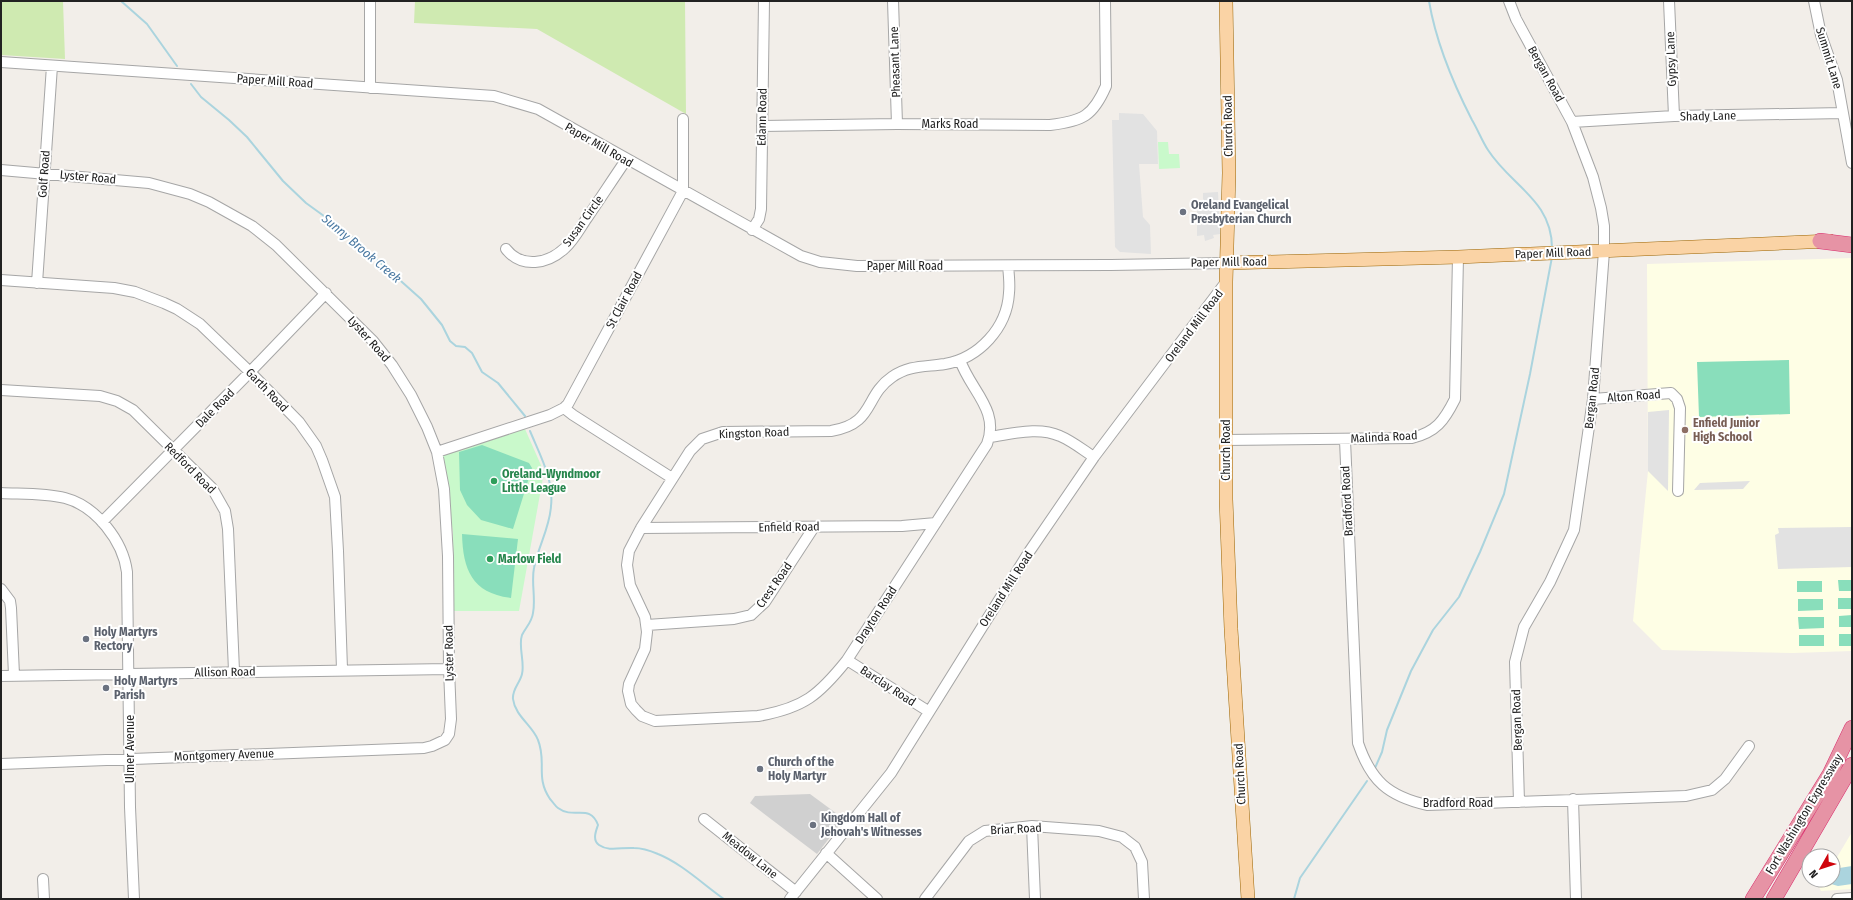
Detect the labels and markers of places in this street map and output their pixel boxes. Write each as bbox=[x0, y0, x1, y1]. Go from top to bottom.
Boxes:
place label: Oreland Evangelical Presbyterian Church bbox=[1191, 198, 1291, 226]
marker: Oreland Evangelical Presbyterian Church bbox=[1178, 207, 1188, 217]
place label: Enfield Junior High School bbox=[1693, 416, 1760, 444]
marker: Enfield Junior High School bbox=[1680, 425, 1690, 435]
place label: Oreland-Wyndmoor Little League bbox=[502, 467, 601, 495]
marker: Oreland-Wyndmoor Little League bbox=[489, 476, 499, 486]
place label: Marlow Field bbox=[498, 552, 561, 566]
marker: Marlow Field bbox=[485, 554, 495, 564]
place label: Holy Martyrs Rectory bbox=[94, 625, 158, 653]
marker: Holy Martyrs Rectory bbox=[81, 634, 91, 644]
place label: Holy Martyrs Parish bbox=[114, 674, 178, 702]
marker: Holy Martyrs Parish bbox=[101, 683, 111, 693]
place label: Church of the Holy Martyr bbox=[768, 755, 834, 783]
marker: Church of the Holy Martyr bbox=[755, 764, 765, 774]
place label: Kingdom Hall of Jehovah's Witnesses bbox=[820, 811, 923, 839]
marker: Kingdom Hall of Jehovah's Witnesses bbox=[808, 820, 818, 830]

